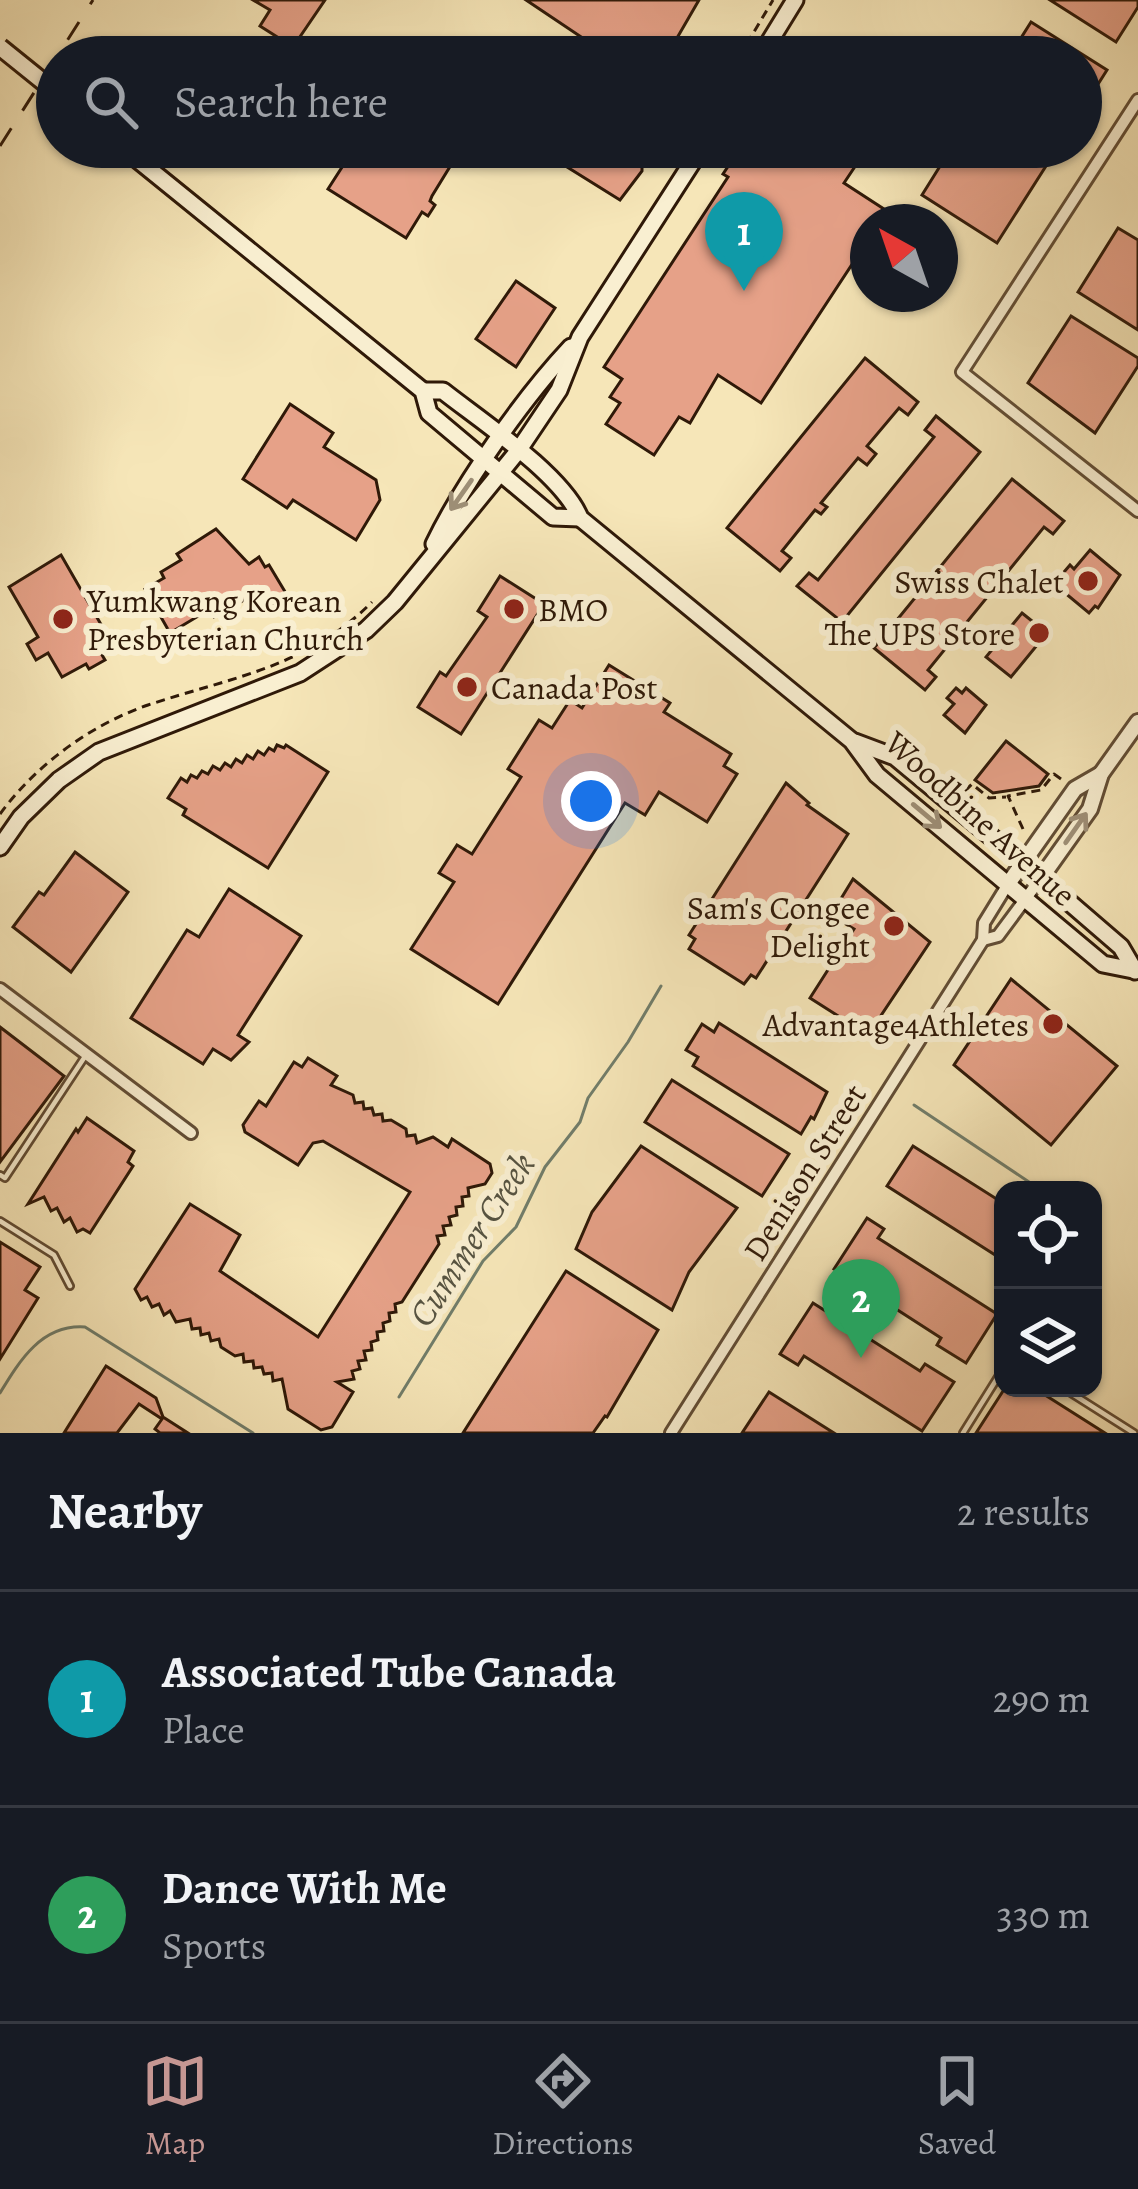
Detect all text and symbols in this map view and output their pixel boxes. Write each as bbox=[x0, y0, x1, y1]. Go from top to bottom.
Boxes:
search box bbox=[36, 36, 1102, 168]
icon: search bbox=[78, 69, 144, 135]
text: Search here bbox=[174, 71, 388, 133]
pin: 1 bbox=[705, 192, 783, 291]
north arrow bbox=[850, 204, 958, 312]
one-way arrow bbox=[449, 478, 474, 512]
place label: Swiss Chalet bbox=[894, 559, 1064, 604]
marker: Swiss Chalet bbox=[1075, 568, 1101, 594]
place label: Yumkwang Korean Presbyterian Church bbox=[86, 578, 364, 661]
place label: BMO bbox=[538, 587, 608, 632]
marker: BMO bbox=[501, 596, 527, 622]
marker: Yumkwang Korean Presbyterian Church bbox=[50, 606, 76, 632]
place label: The UPS Store bbox=[824, 611, 1015, 656]
marker: The UPS Store bbox=[1026, 620, 1052, 646]
place label: Canada Post bbox=[491, 665, 658, 710]
marker: Canada Post bbox=[454, 674, 480, 700]
street label: Woodbine Avenue bbox=[875, 720, 1086, 916]
your location bbox=[561, 771, 621, 831]
one-way arrow bbox=[911, 802, 942, 829]
one-way arrow bbox=[1063, 812, 1088, 845]
place label: Sam's Congee Delight bbox=[687, 885, 870, 968]
marker: Sam's Congee Delight bbox=[881, 913, 907, 939]
place label: Advantage4Athletes bbox=[762, 1002, 1029, 1047]
marker: Advantage4Athletes bbox=[1040, 1011, 1066, 1037]
street label: Denison Street bbox=[732, 1075, 877, 1269]
water label: Cummer Creek bbox=[397, 1143, 546, 1336]
map controls bbox=[994, 1181, 1102, 1397]
button: locate bbox=[994, 1181, 1102, 1289]
pin: 2 bbox=[822, 1259, 900, 1358]
button: layers bbox=[994, 1289, 1102, 1397]
text: Nearby bbox=[48, 1476, 202, 1546]
text: 2 results bbox=[957, 1485, 1090, 1538]
text: Associated Tube Canada bbox=[162, 1641, 616, 1703]
text: 1 bbox=[80, 1672, 94, 1725]
text: 290 m bbox=[993, 1672, 1090, 1725]
text: Place bbox=[162, 1703, 245, 1756]
text: Dance With Me bbox=[162, 1857, 447, 1919]
text: 2 bbox=[78, 1888, 96, 1941]
text: 330 m bbox=[997, 1888, 1090, 1941]
text: Sports bbox=[162, 1919, 266, 1972]
tab: Map bbox=[142, 2048, 208, 2165]
tab: Directions bbox=[492, 2048, 634, 2165]
tab: Saved bbox=[918, 2048, 996, 2165]

